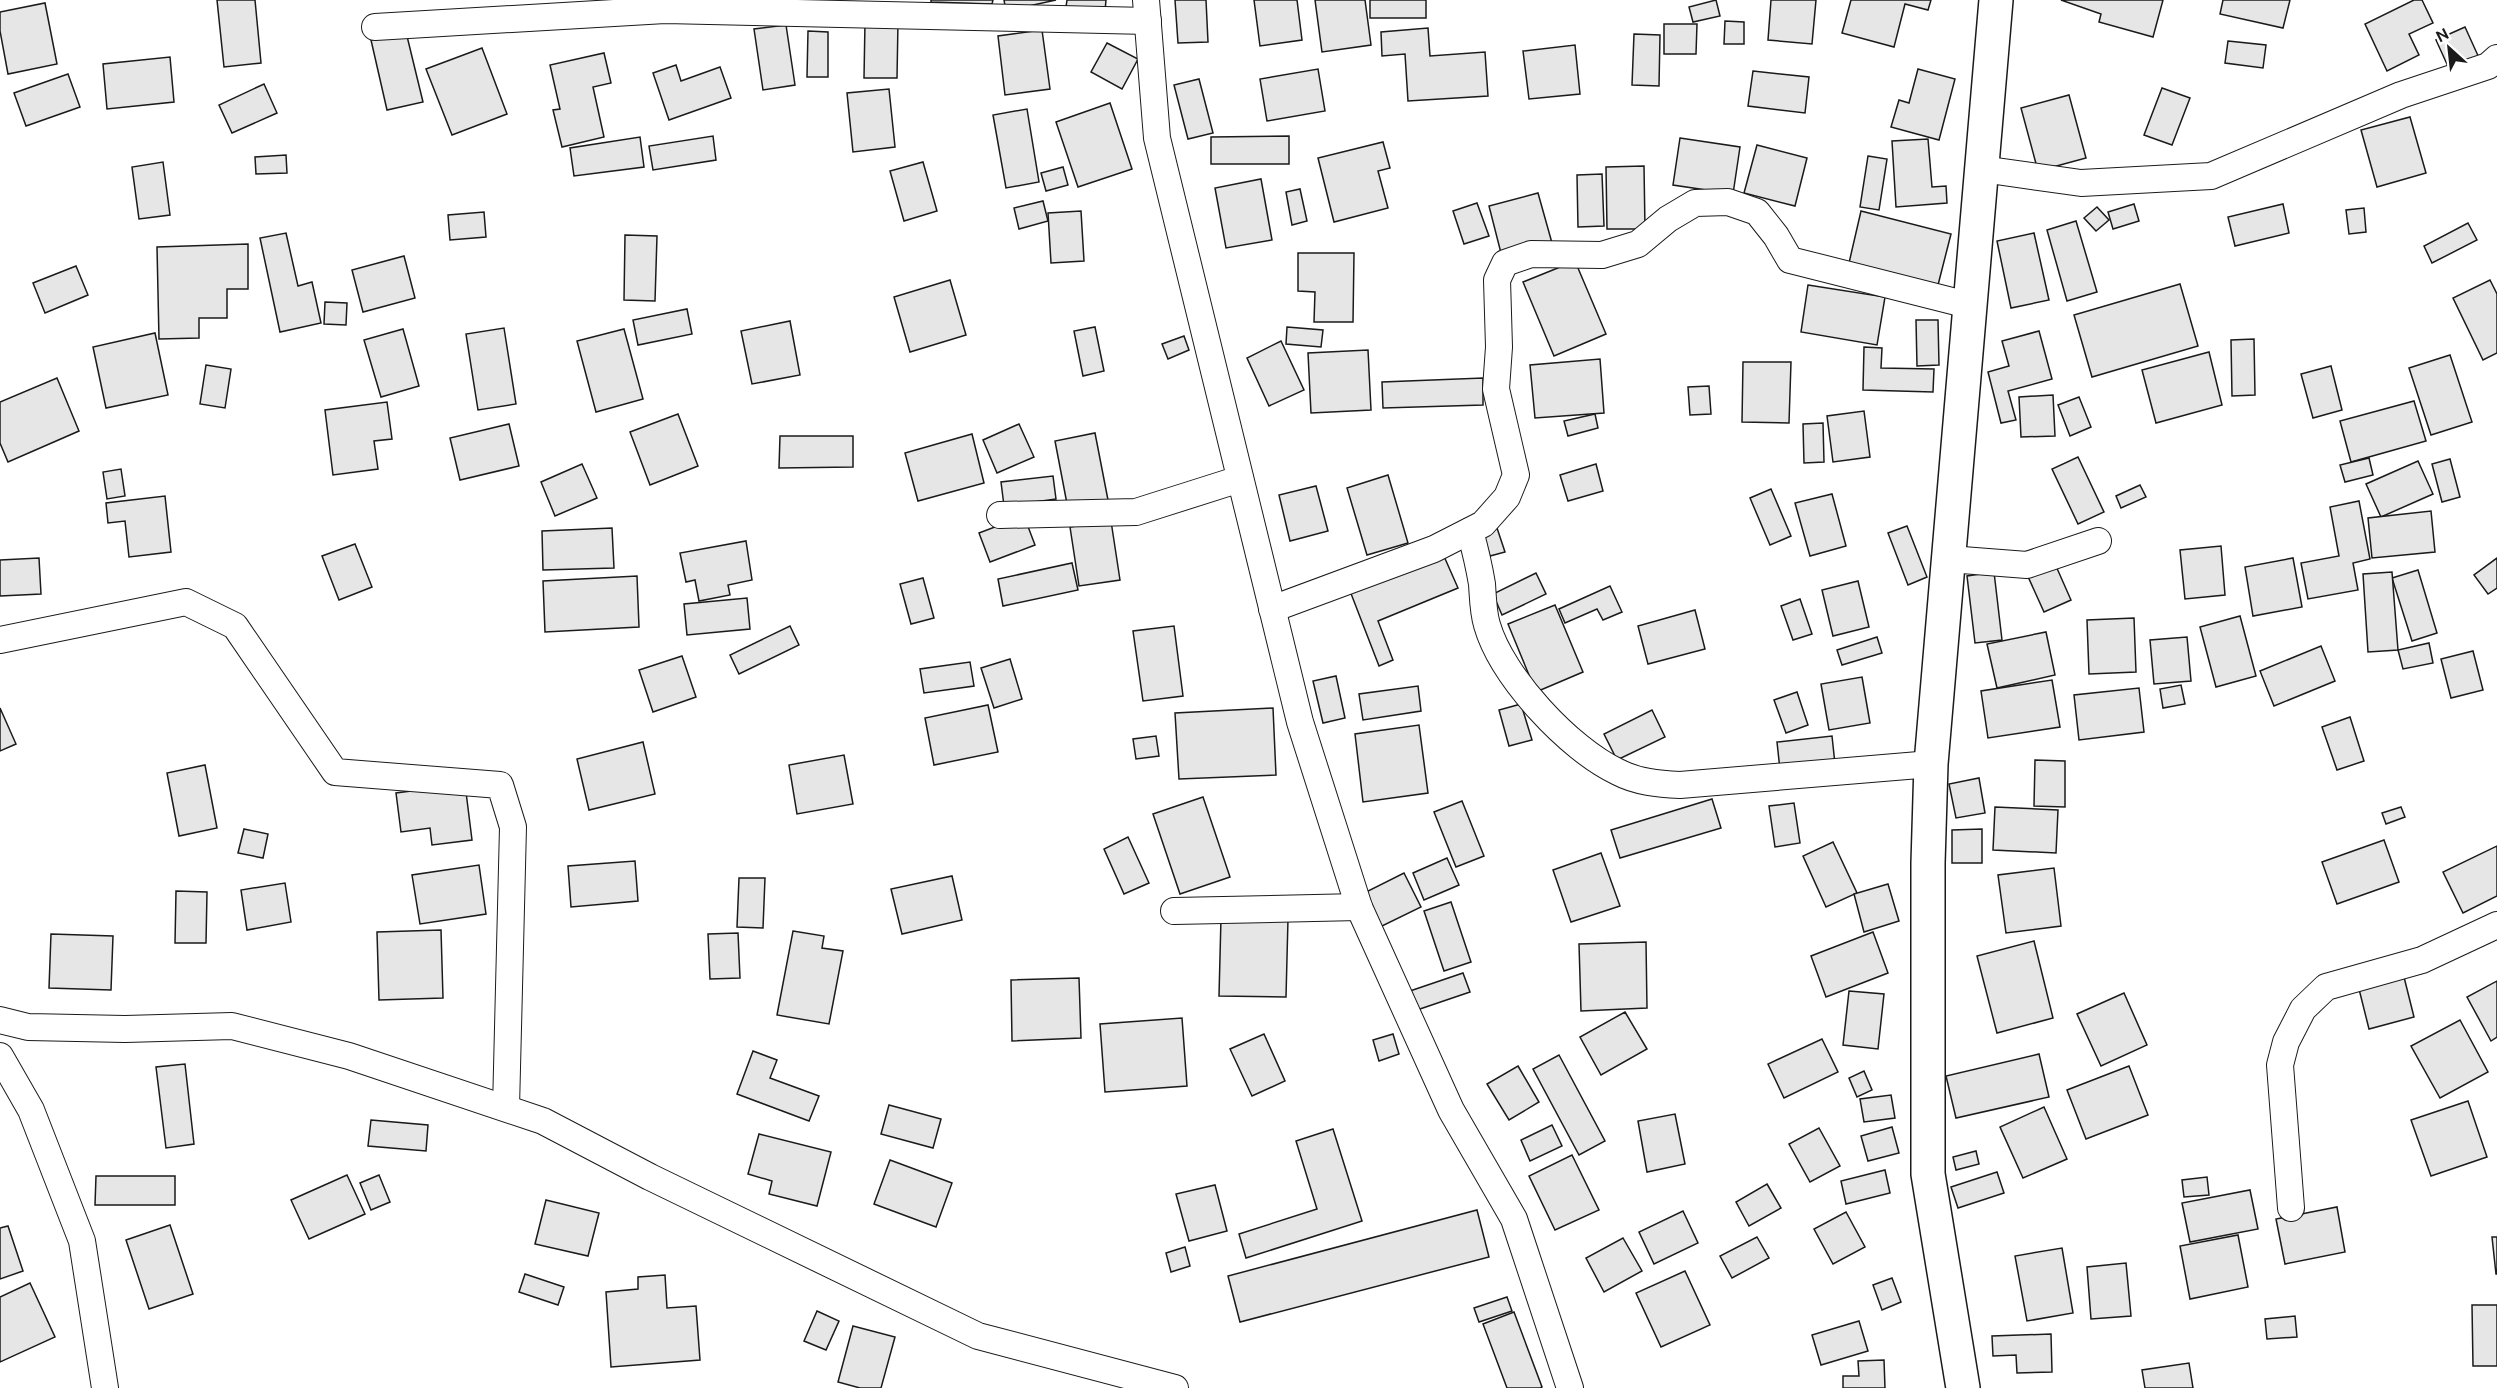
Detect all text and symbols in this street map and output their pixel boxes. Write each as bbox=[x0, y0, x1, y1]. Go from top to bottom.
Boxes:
north arrow bbox=[2419, 18, 2479, 78]
text: N bbox=[2433, 24, 2452, 45]

